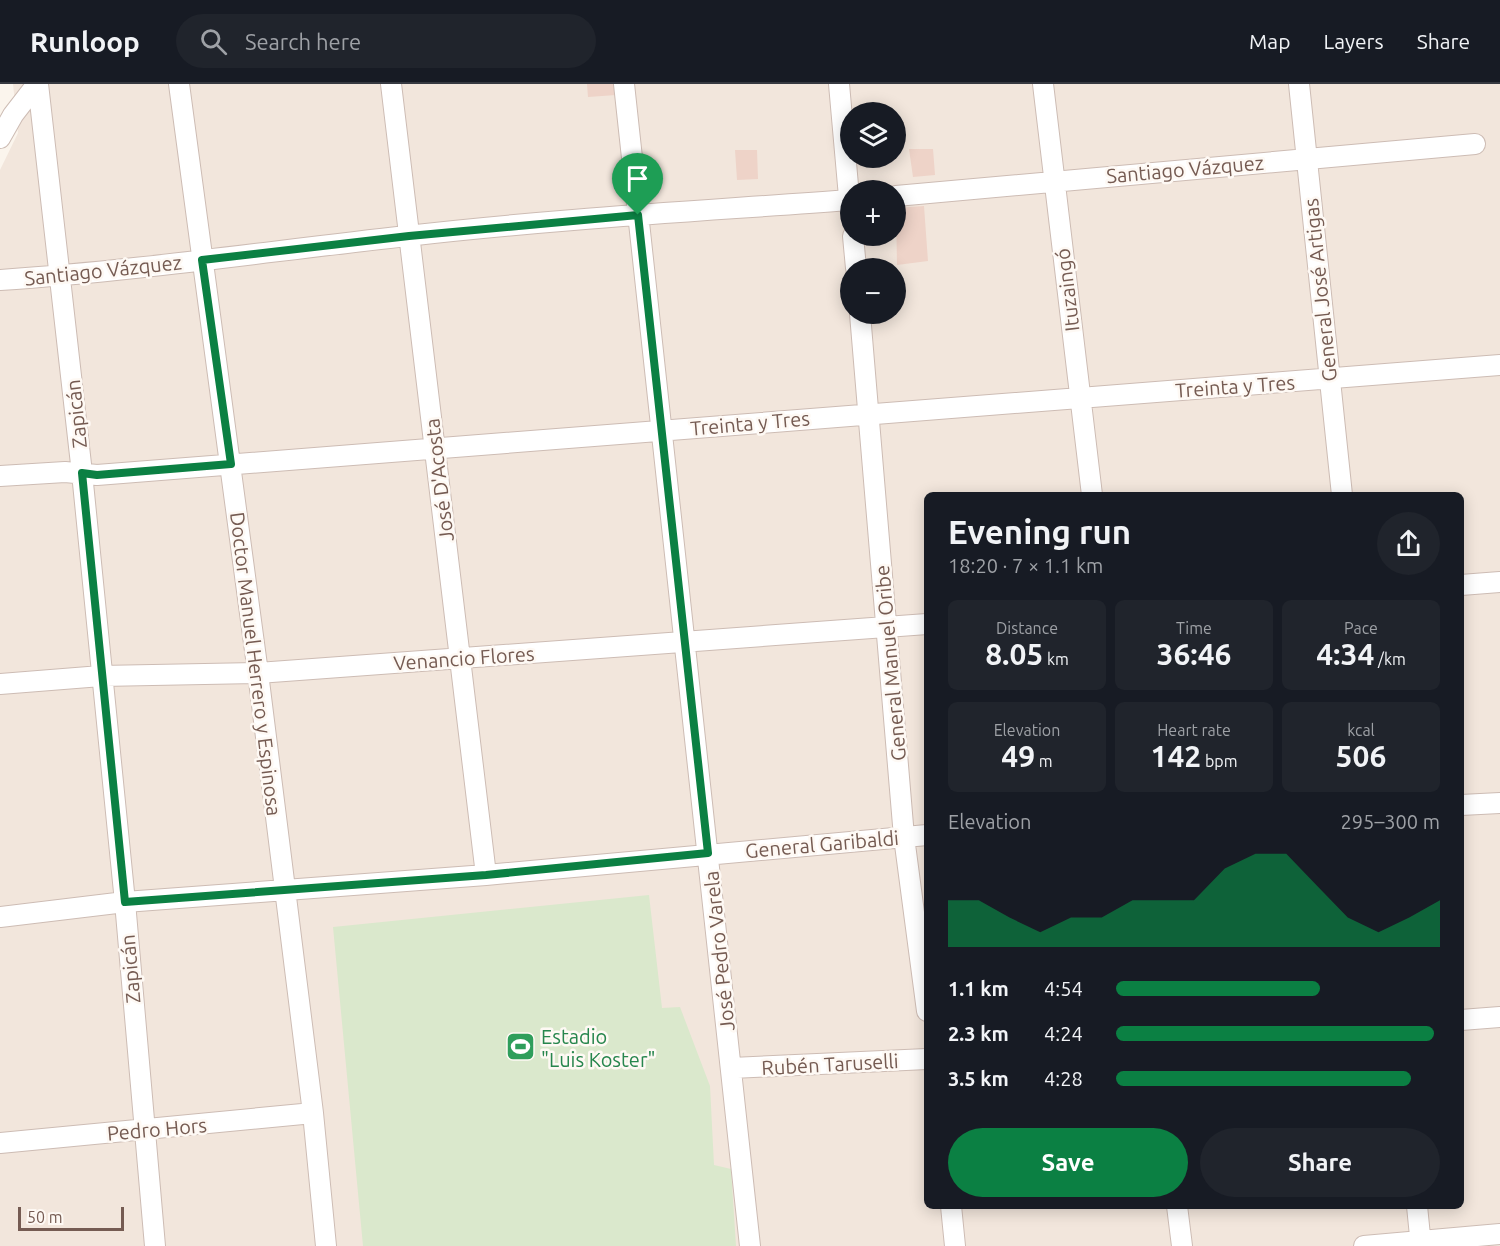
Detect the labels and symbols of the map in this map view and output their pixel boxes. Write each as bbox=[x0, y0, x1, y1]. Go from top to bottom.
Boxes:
street label: Santiago Vázquez bbox=[1105, 151, 1265, 187]
pin bbox=[612, 153, 663, 215]
street label: General José Artigas bbox=[1299, 197, 1341, 383]
street label: Ituzaingó bbox=[1051, 247, 1083, 333]
street label: Santiago Vázquez bbox=[23, 250, 183, 290]
street label: Treinta y Tres bbox=[1174, 370, 1296, 402]
street label: Zapicán bbox=[61, 378, 91, 450]
street label: Treinta y Tres bbox=[689, 406, 811, 440]
street label: José D'Acosta bbox=[420, 417, 458, 543]
street label: Doctor Manuel Herrero y Espinosa bbox=[226, 511, 286, 817]
street label: General Manuel Oribe bbox=[870, 564, 910, 762]
street label: Venancio Flores bbox=[393, 642, 535, 674]
street label: General Garibaldi bbox=[744, 826, 900, 862]
street label: José Pedro Varela bbox=[699, 870, 739, 1032]
street label: Zapicán bbox=[116, 934, 144, 1004]
place label: Estadio "Luis Koster" bbox=[541, 1025, 655, 1071]
sports icon: Estadio "Luis Koster" bbox=[504, 1031, 536, 1063]
street label: Rubén Taruselli bbox=[761, 1049, 899, 1079]
street label: Pedro Hors bbox=[106, 1113, 208, 1145]
scale bar bbox=[18, 1204, 124, 1232]

